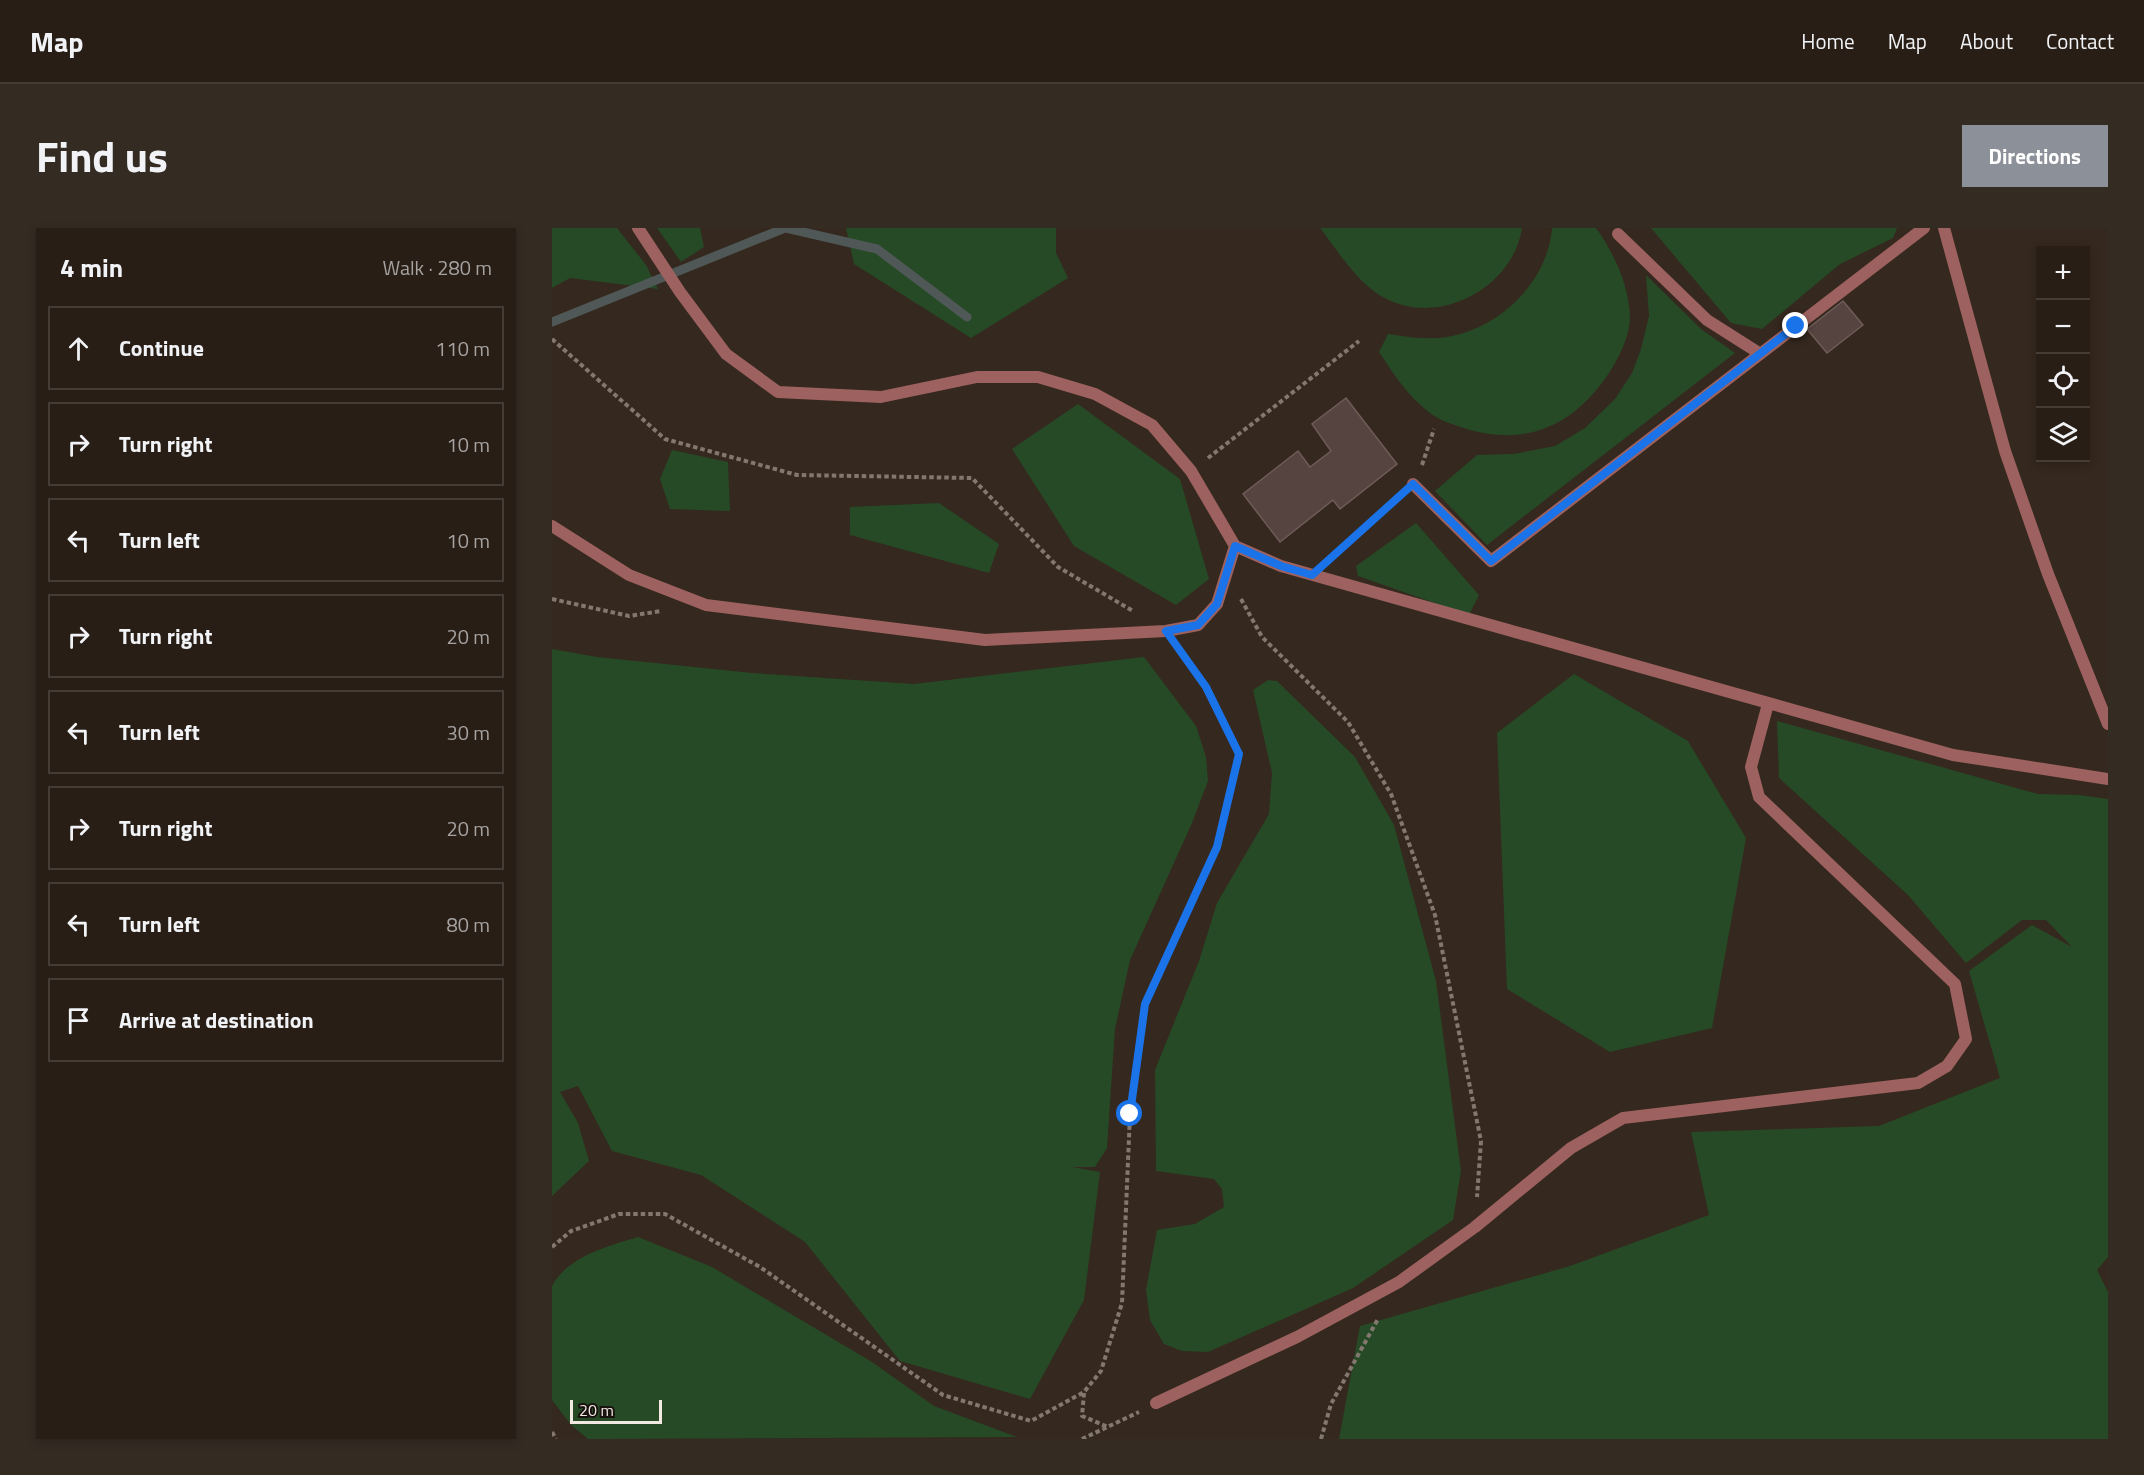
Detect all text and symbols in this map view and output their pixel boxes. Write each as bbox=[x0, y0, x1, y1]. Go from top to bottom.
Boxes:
text: Map bbox=[30, 20, 84, 63]
text: Home bbox=[1801, 25, 1855, 57]
text: Map bbox=[1888, 25, 1927, 57]
text: About bbox=[1960, 25, 2013, 57]
text: Contact bbox=[2046, 25, 2114, 57]
text: Find us bbox=[36, 124, 168, 188]
button: Directions bbox=[1962, 125, 2108, 187]
map controls bbox=[2036, 246, 2090, 462]
button: + bbox=[2036, 246, 2090, 300]
text: 4 min bbox=[60, 248, 123, 287]
text: Walk · 280 m bbox=[383, 252, 492, 283]
button: − bbox=[2036, 300, 2090, 354]
route end bbox=[1782, 312, 1808, 338]
text: Continue bbox=[119, 331, 204, 365]
icon: ahead bbox=[62, 332, 95, 365]
text: 110 m bbox=[435, 333, 490, 364]
button: locate bbox=[2036, 354, 2090, 408]
button: layers bbox=[2036, 408, 2090, 462]
text: Turn right bbox=[119, 427, 213, 461]
icon: right bbox=[62, 428, 95, 461]
text: 10 m bbox=[446, 429, 490, 460]
text: Turn left bbox=[119, 523, 200, 557]
icon: left bbox=[62, 524, 95, 557]
text: 10 m bbox=[446, 525, 490, 556]
text: Turn right bbox=[119, 619, 213, 653]
icon: right bbox=[62, 620, 95, 653]
text: 20 m bbox=[446, 621, 490, 652]
text: Turn left bbox=[119, 715, 200, 749]
icon: left bbox=[62, 716, 95, 749]
text: 30 m bbox=[446, 717, 490, 748]
text: Turn right bbox=[119, 811, 213, 845]
icon: right bbox=[62, 812, 95, 845]
text: 20 m bbox=[446, 813, 490, 844]
text: Turn left bbox=[119, 907, 200, 941]
icon: left bbox=[62, 908, 95, 941]
text: 80 m bbox=[446, 909, 490, 940]
text: Arrive at destination bbox=[119, 1003, 314, 1037]
icon: arrive bbox=[62, 1004, 95, 1037]
route start bbox=[1116, 1100, 1142, 1126]
scale bar bbox=[570, 1397, 662, 1424]
text: 20 m bbox=[579, 1398, 614, 1422]

